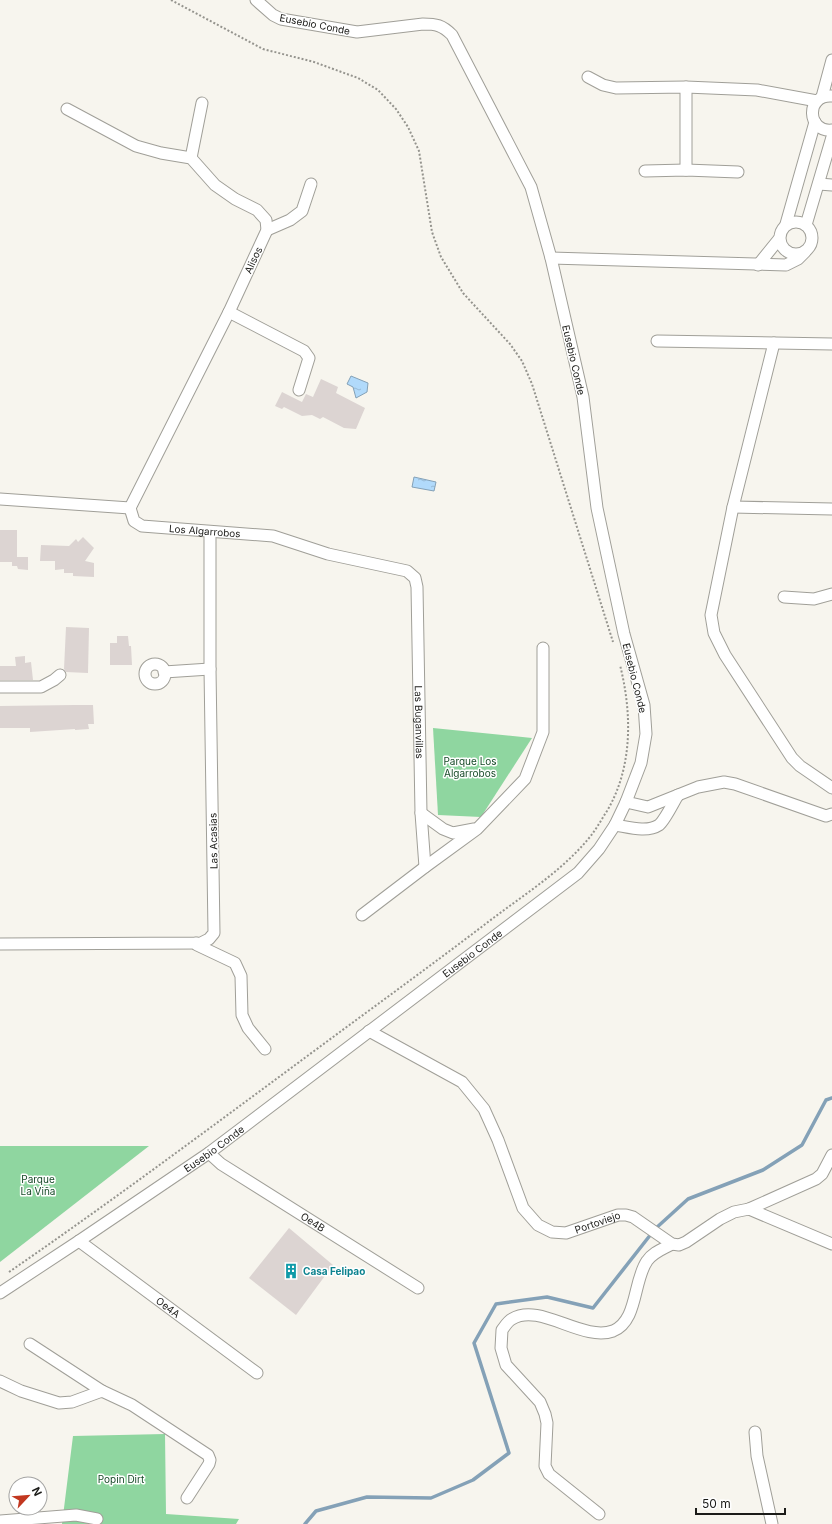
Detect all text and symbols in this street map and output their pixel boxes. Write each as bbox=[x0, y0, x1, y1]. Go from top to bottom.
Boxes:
street label: Eusebio Conde bbox=[279, 11, 351, 37]
street label: Alisos bbox=[242, 245, 264, 275]
street label: Eusebio Conde bbox=[560, 324, 588, 396]
street label: Los Algarrobos bbox=[169, 522, 241, 540]
street label: Eusebio Conde bbox=[621, 642, 650, 714]
street label: Las Buganvillas bbox=[413, 685, 426, 759]
park label: Parque Los Algarrobos bbox=[443, 755, 497, 779]
street label: Las Acasias bbox=[207, 813, 219, 869]
street label: Eusebio Conde bbox=[440, 927, 505, 980]
street label: Eusebio Conde bbox=[181, 1123, 246, 1174]
park label: Parque La Viña bbox=[21, 1173, 55, 1197]
street label: Portoviejo bbox=[573, 1209, 622, 1236]
street label: Oe4B bbox=[299, 1210, 327, 1234]
building icon: Casa Felipao bbox=[282, 1262, 300, 1280]
place label: Casa Felipao bbox=[303, 1265, 365, 1277]
street label: Oe4A bbox=[154, 1294, 183, 1320]
park label: Popin Dirt bbox=[98, 1473, 145, 1485]
north arrow bbox=[8, 1476, 48, 1516]
text: N bbox=[29, 1485, 45, 1498]
scale bar bbox=[696, 1490, 785, 1516]
text: 50 m bbox=[702, 1496, 731, 1511]

